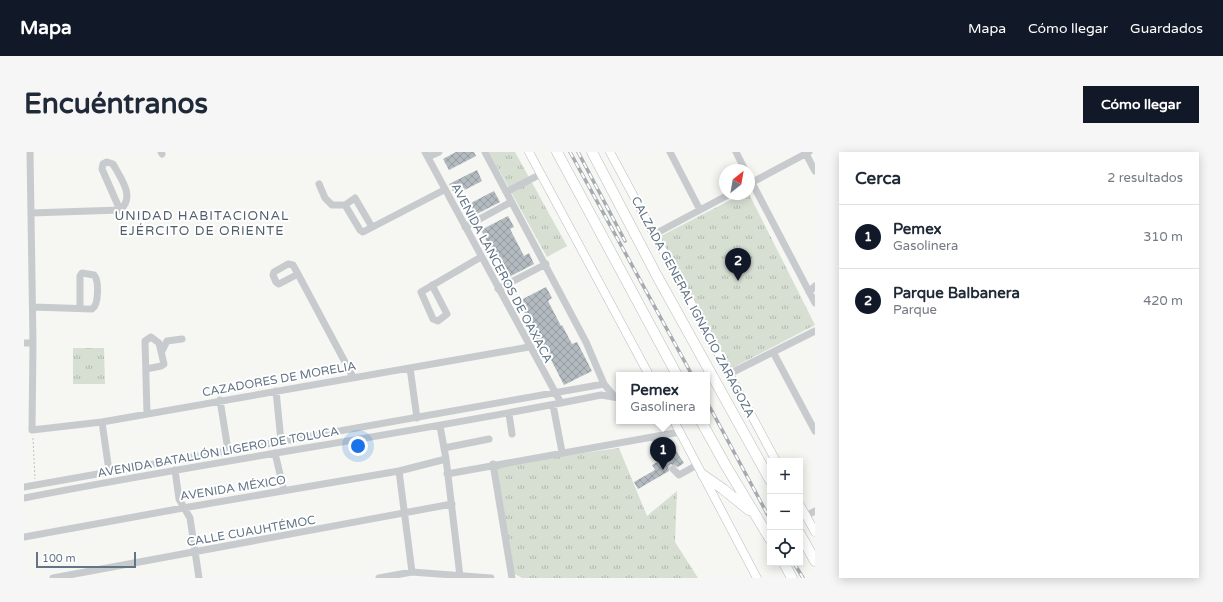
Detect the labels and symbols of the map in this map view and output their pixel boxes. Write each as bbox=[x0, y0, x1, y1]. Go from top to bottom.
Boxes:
north arrow bbox=[719, 164, 755, 200]
street label: AVENIDA LANCEROS DE OAXACA bbox=[449, 181, 556, 365]
street label: CALZADA GENERAL IGNACIO ZARAGOZA bbox=[629, 194, 757, 420]
district label: UNIDAD HABITACIONAL EJÉRCITO DE ORIENTE bbox=[114, 208, 290, 239]
pin: 2 bbox=[725, 248, 751, 281]
street label: CAZADORES DE MORELIA bbox=[201, 359, 357, 399]
street label: AVENIDA BATALLÓN LIGERO DE TOLUCA bbox=[96, 424, 340, 480]
your location bbox=[348, 436, 368, 456]
pin: 1 bbox=[650, 437, 676, 470]
street label: AVENIDA MÉXICO bbox=[179, 473, 287, 503]
street label: CALLE CUAUHTÉMOC bbox=[185, 513, 317, 549]
scale bar bbox=[36, 550, 136, 569]

